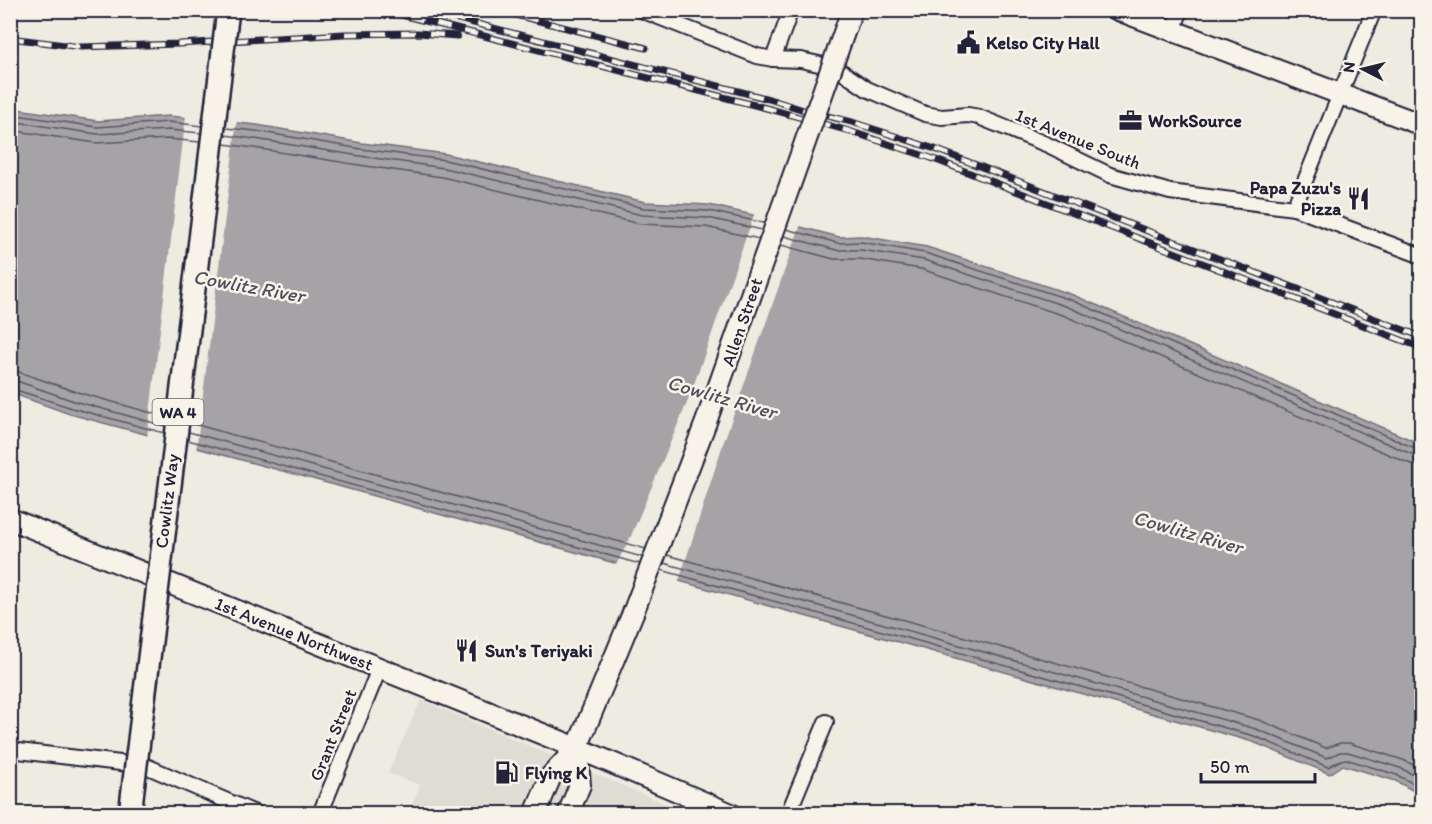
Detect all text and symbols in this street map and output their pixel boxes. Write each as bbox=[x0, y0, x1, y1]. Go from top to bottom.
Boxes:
public building icon: Kelso City Hall bbox=[955, 30, 981, 56]
place label: Kelso City Hall bbox=[986, 32, 1101, 54]
north arrow bbox=[1333, 39, 1393, 99]
text: N bbox=[1339, 61, 1359, 74]
street label: 1st Avenue South bbox=[1012, 104, 1144, 174]
office icon: WorkSource bbox=[1117, 108, 1143, 134]
place label: WorkSource bbox=[1148, 110, 1242, 132]
place label: Papa Zuzu's Pizza bbox=[1250, 177, 1341, 220]
restaurant icon: Papa Zuzu's Pizza bbox=[1346, 185, 1372, 211]
water label: Cowlitz River bbox=[191, 264, 309, 308]
street label: Allen Street bbox=[717, 275, 767, 369]
water label: Cowlitz River bbox=[665, 370, 781, 425]
road number: WA 4 bbox=[152, 399, 204, 425]
street label: Cowlitz Way bbox=[150, 452, 184, 550]
water label: Cowlitz River bbox=[1131, 505, 1247, 560]
street label: 1st Avenue Northwest bbox=[212, 592, 376, 676]
restaurant icon: Sun's Teriyaki bbox=[454, 638, 480, 664]
place label: Sun's Teriyaki bbox=[485, 640, 593, 662]
street label: Grant Street bbox=[305, 686, 361, 784]
scale bar bbox=[1201, 746, 1315, 784]
text: 50 m bbox=[1210, 756, 1250, 778]
fuel station icon: Flying K bbox=[494, 760, 520, 786]
place label: Flying K bbox=[525, 762, 588, 784]

